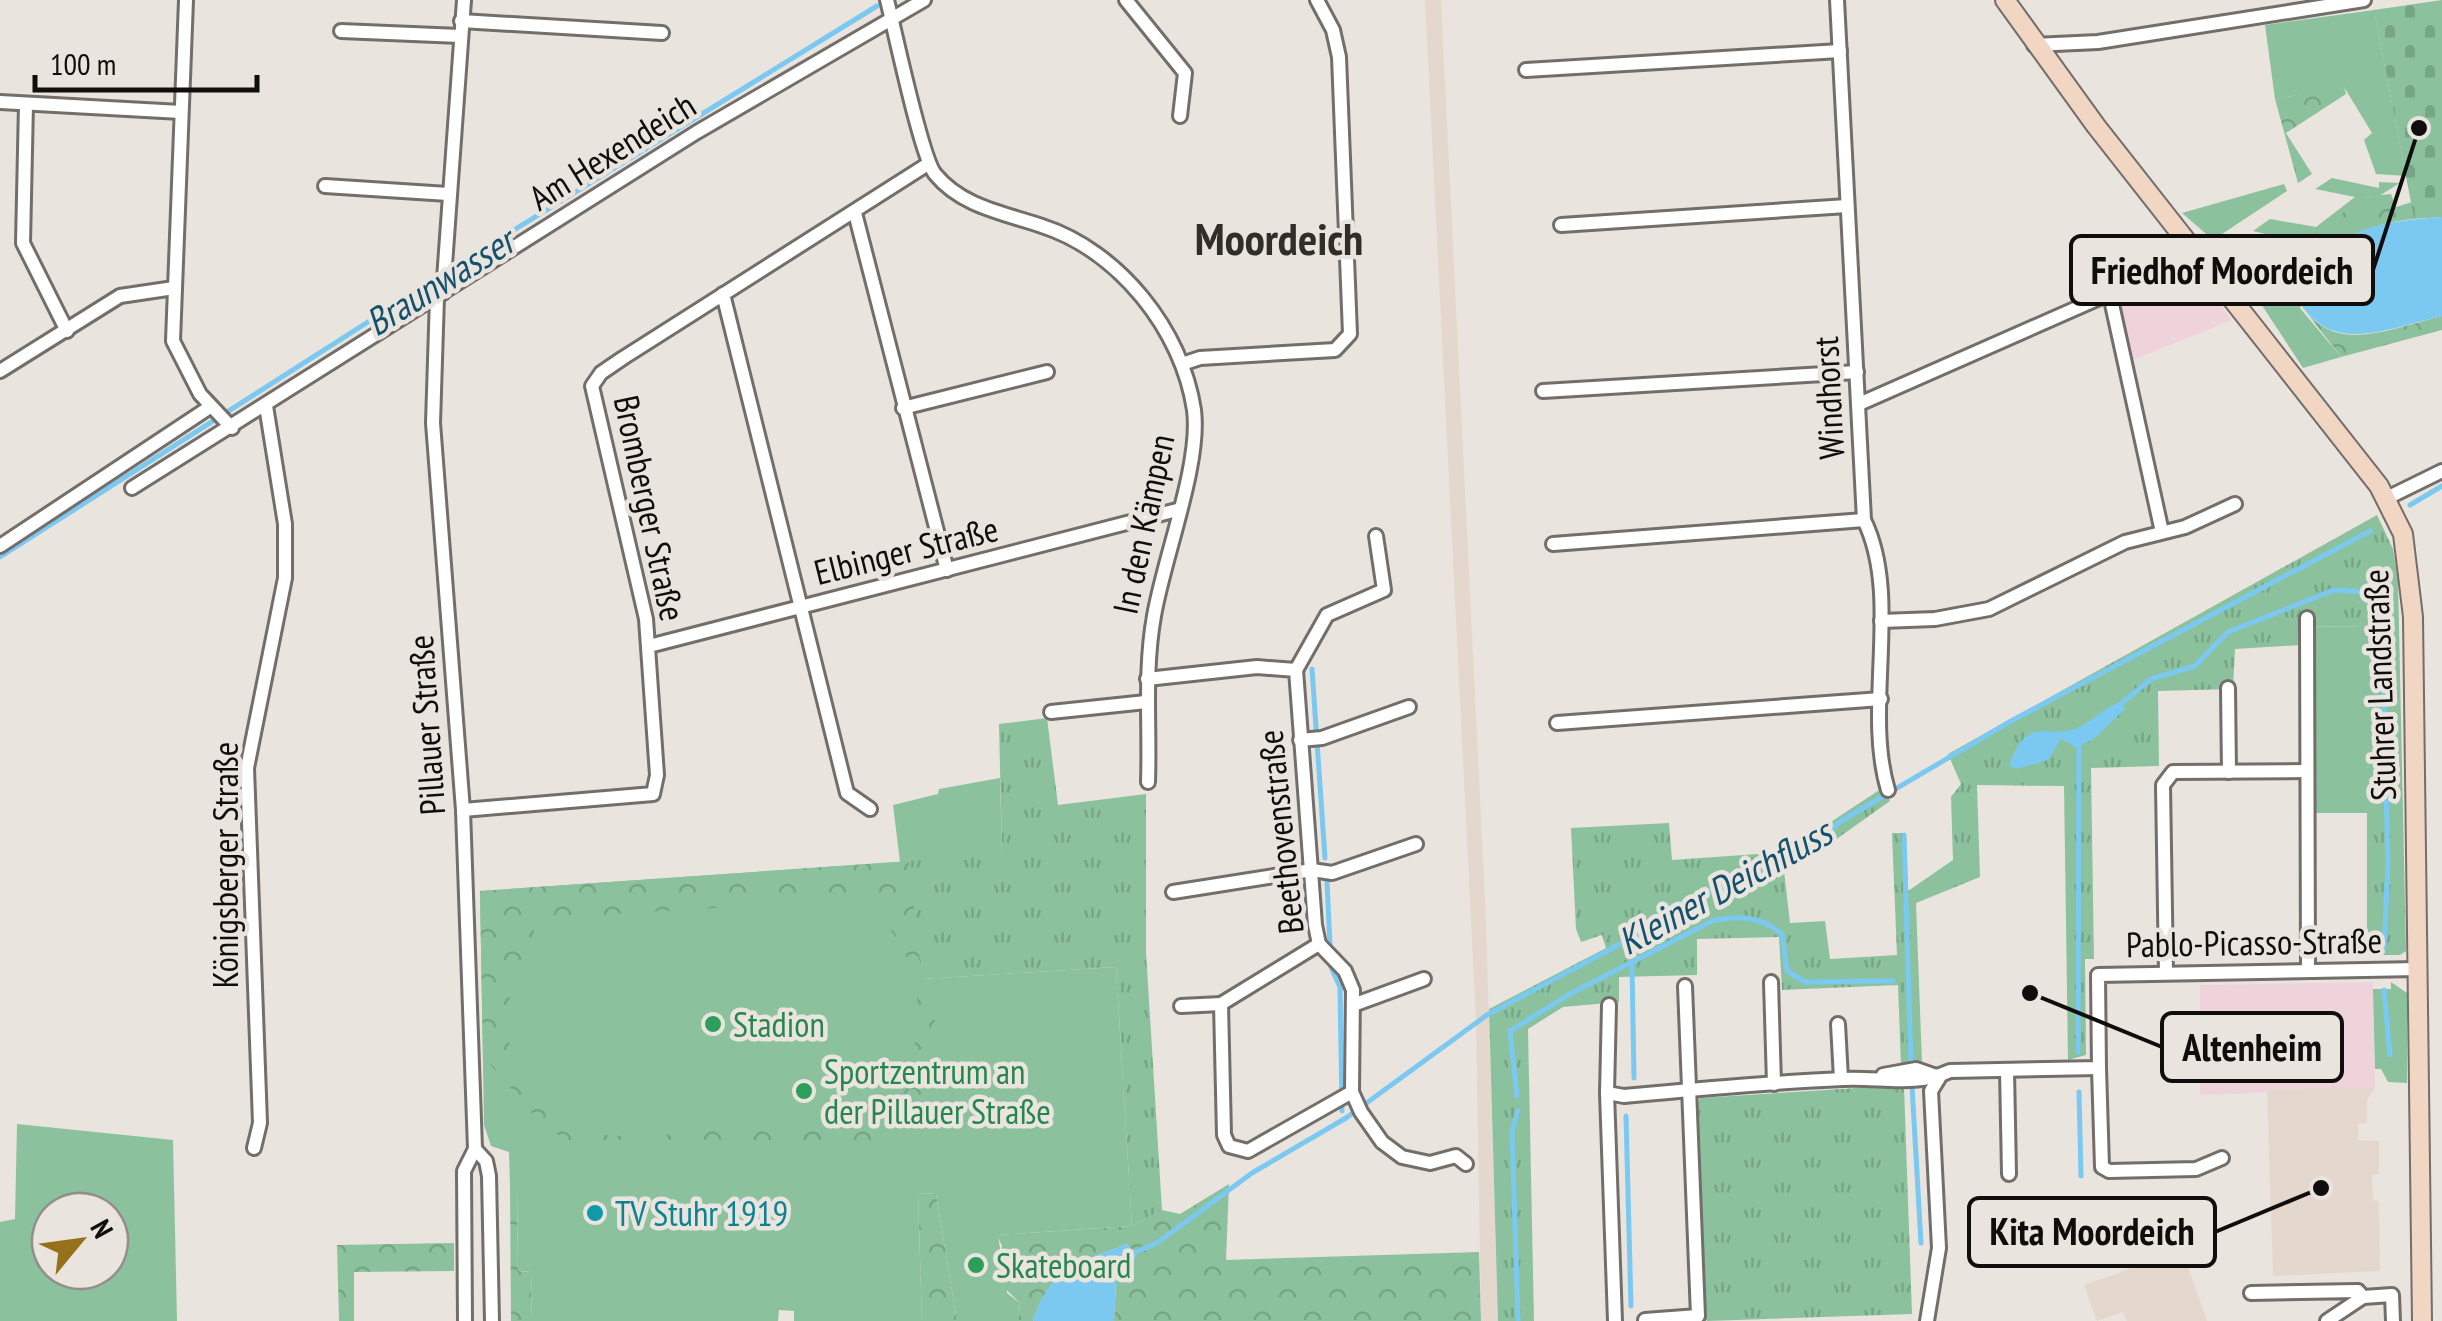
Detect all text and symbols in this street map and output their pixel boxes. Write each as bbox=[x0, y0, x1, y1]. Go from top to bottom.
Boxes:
scale bar bbox=[35, 30, 258, 92]
text: 100 m bbox=[50, 44, 116, 83]
street label: Am Hexendeich bbox=[520, 82, 704, 220]
district label: Moordeich bbox=[1195, 209, 1363, 267]
water label: Braunwasser bbox=[356, 214, 526, 346]
callout: Friedhof Moordeich bbox=[2071, 236, 2373, 304]
text: Friedhof Moordeich bbox=[2091, 245, 2353, 294]
street label: Windhorst bbox=[1802, 335, 1854, 461]
street label: Bromberger Straße bbox=[604, 391, 696, 625]
street label: In den Kämpen bbox=[1102, 430, 1184, 618]
street label: Elbinger Straße bbox=[809, 505, 1003, 595]
street label: Stuhrer Landstraße bbox=[2352, 569, 2406, 801]
street label: Pillauer Straße bbox=[397, 634, 455, 816]
street label: Beethovenstraße bbox=[1246, 728, 1314, 936]
street label: Königsberger Straße bbox=[202, 742, 248, 988]
water label: Kleiner Deichfluss bbox=[1609, 806, 1842, 965]
street label: Pablo-Picasso-Straße bbox=[2126, 917, 2382, 967]
place label: Stadion bbox=[733, 1001, 825, 1047]
marker: Stadion bbox=[702, 1013, 724, 1035]
callout: Altenheim bbox=[2162, 1013, 2342, 1081]
text: Altenheim bbox=[2181, 1022, 2322, 1071]
place label: Sportzentrum an der Pillauer Straße bbox=[824, 1048, 1051, 1134]
marker: Sportzentrum an der Pillauer Straße bbox=[793, 1080, 815, 1102]
place label: TV Stuhr 1919 bbox=[615, 1190, 788, 1236]
north arrow bbox=[30, 1191, 130, 1291]
callout: Kita Moordeich bbox=[1969, 1198, 2215, 1266]
marker: TV Stuhr 1919 bbox=[584, 1202, 606, 1224]
text: Kita Moordeich bbox=[1989, 1206, 2195, 1255]
text: N bbox=[82, 1213, 122, 1244]
place label: Skateboard bbox=[996, 1242, 1131, 1288]
marker: Skateboard bbox=[965, 1254, 987, 1276]

